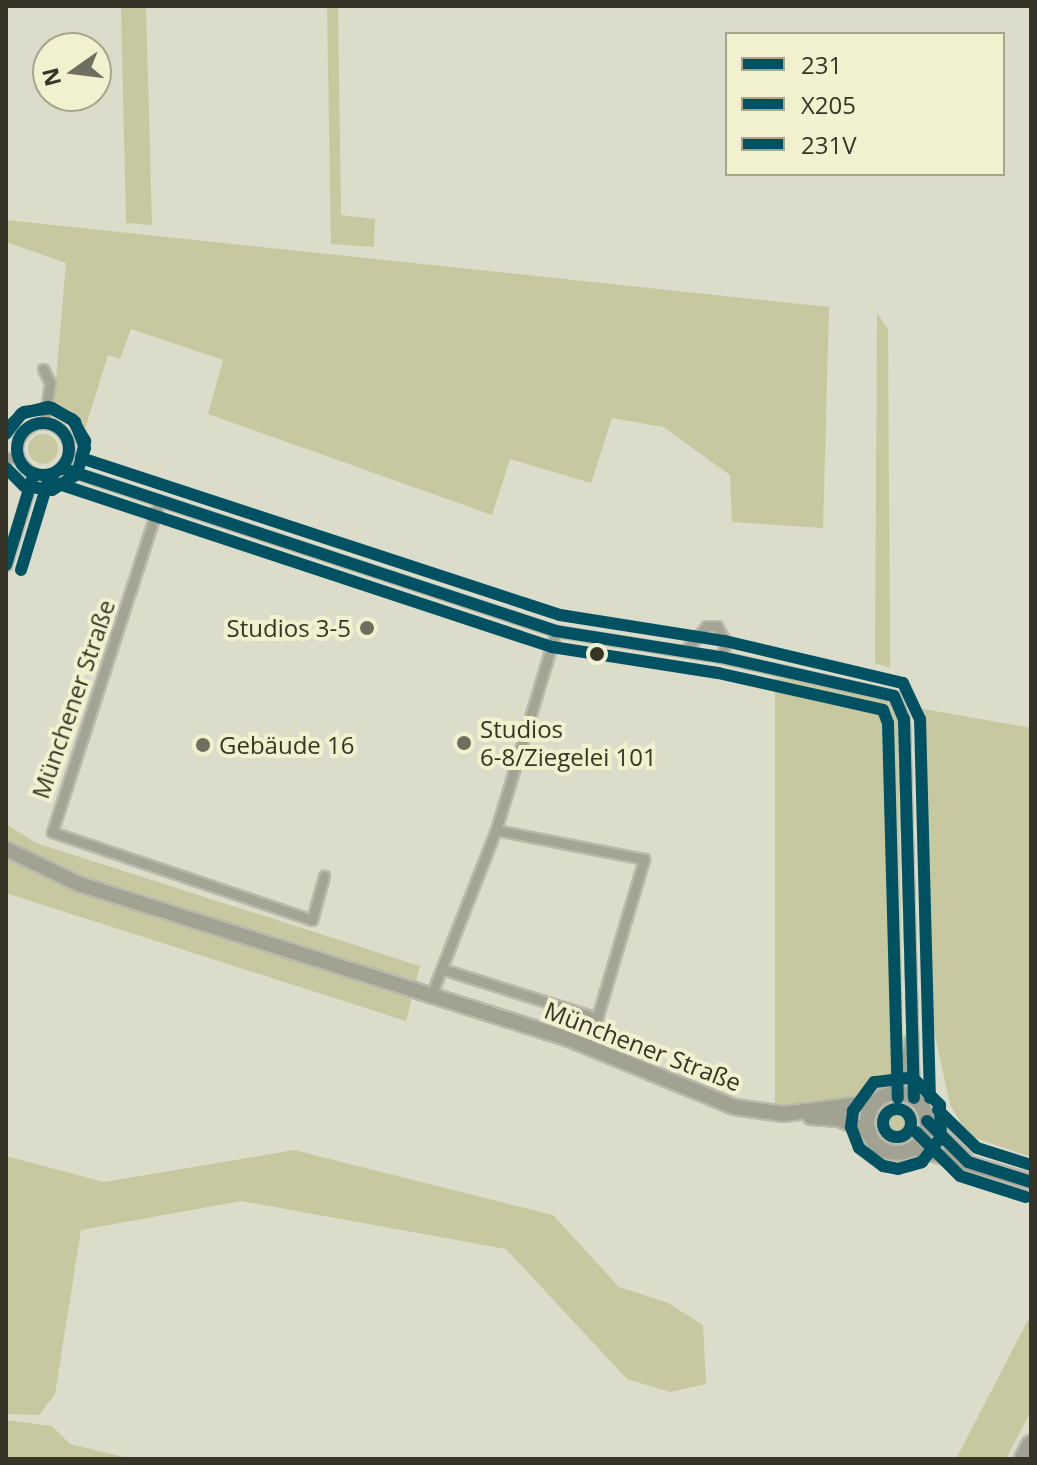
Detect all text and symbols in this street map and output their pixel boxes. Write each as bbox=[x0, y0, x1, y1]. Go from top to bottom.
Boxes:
north arrow bbox=[32, 32, 112, 112]
legend bbox=[725, 32, 1005, 176]
text: 231 bbox=[801, 48, 842, 81]
text: N bbox=[34, 65, 67, 90]
text: X205 bbox=[801, 88, 856, 121]
text: 231V bbox=[801, 128, 856, 161]
street label: Münchener Straße bbox=[25, 596, 121, 802]
place label: Studios 3-5 bbox=[227, 614, 351, 642]
marker: Studios 3-5 bbox=[358, 619, 376, 637]
unlabelled marker bbox=[589, 646, 605, 662]
place label: Studios 6-8/Ziegelei 101 bbox=[480, 715, 657, 771]
place label: Gebäude 16 bbox=[219, 731, 355, 759]
marker: Studios 6-8/Ziegelei 101 bbox=[455, 734, 473, 752]
marker: Gebäude 16 bbox=[194, 736, 212, 754]
street label: Münchener Straße bbox=[541, 995, 745, 1097]

